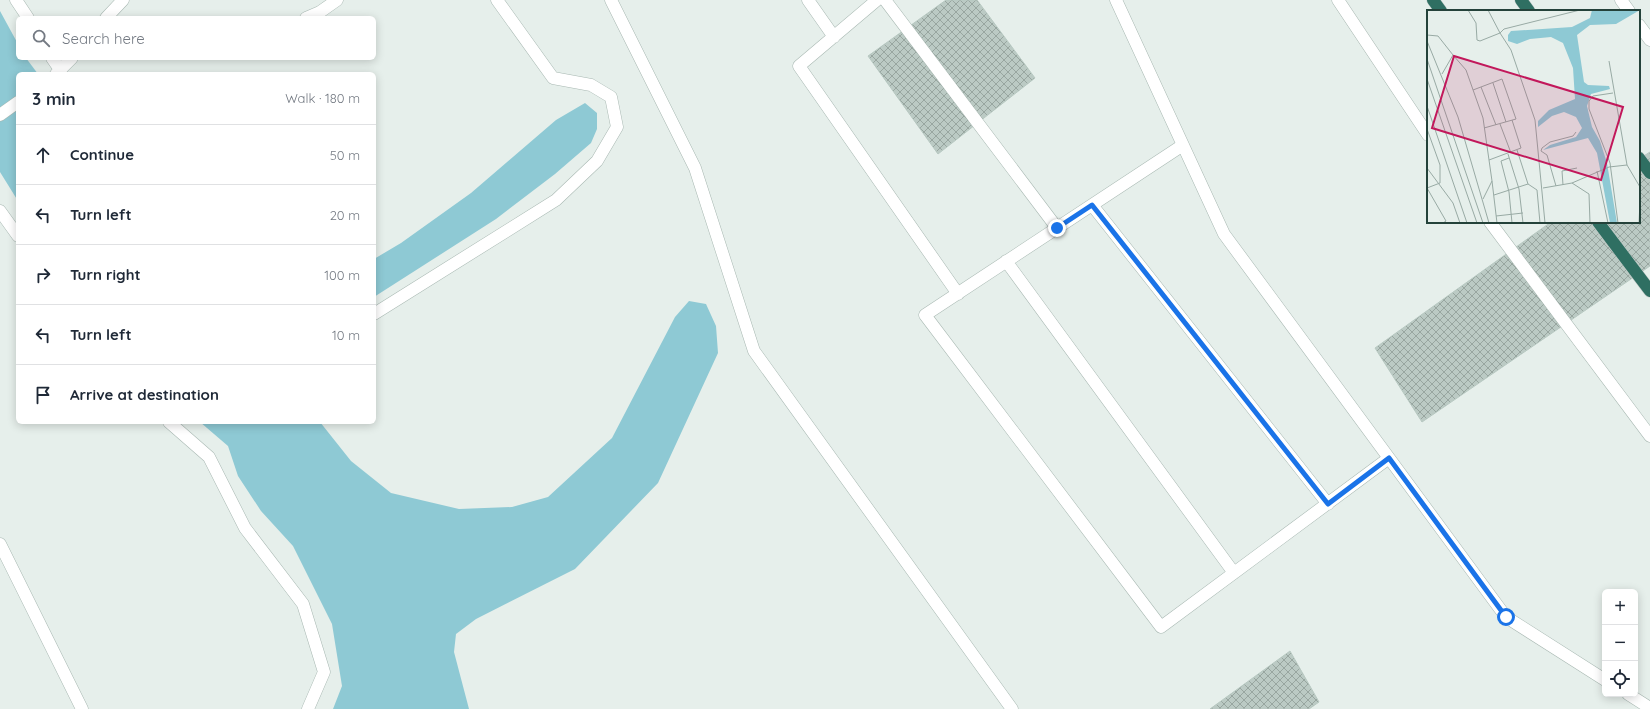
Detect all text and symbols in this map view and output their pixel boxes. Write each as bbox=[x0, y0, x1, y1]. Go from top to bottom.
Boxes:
inset map bbox=[1427, 10, 1640, 223]
search box bbox=[16, 16, 376, 60]
icon: search bbox=[30, 27, 52, 49]
text: Search here bbox=[62, 29, 145, 48]
text: 3 min bbox=[32, 88, 76, 109]
text: Walk · 180 m bbox=[285, 90, 360, 106]
icon: ahead bbox=[32, 144, 54, 166]
text: Continue bbox=[70, 145, 134, 164]
text: 50 m bbox=[330, 147, 360, 163]
icon: left bbox=[32, 204, 54, 226]
text: Turn left bbox=[70, 205, 132, 224]
text: 20 m bbox=[330, 207, 360, 223]
route end bbox=[1048, 219, 1066, 237]
icon: right bbox=[32, 264, 54, 286]
text: Turn right bbox=[70, 265, 141, 284]
text: 100 m bbox=[324, 267, 360, 283]
icon: left bbox=[32, 324, 54, 346]
text: Turn left bbox=[70, 325, 132, 344]
text: 10 m bbox=[332, 327, 360, 343]
icon: arrive bbox=[32, 384, 54, 406]
text: Arrive at destination bbox=[70, 385, 219, 404]
map controls bbox=[1602, 589, 1638, 697]
button: + bbox=[1602, 589, 1638, 625]
route start bbox=[1497, 608, 1515, 626]
button: − bbox=[1602, 625, 1638, 661]
button: locate bbox=[1602, 661, 1638, 697]

